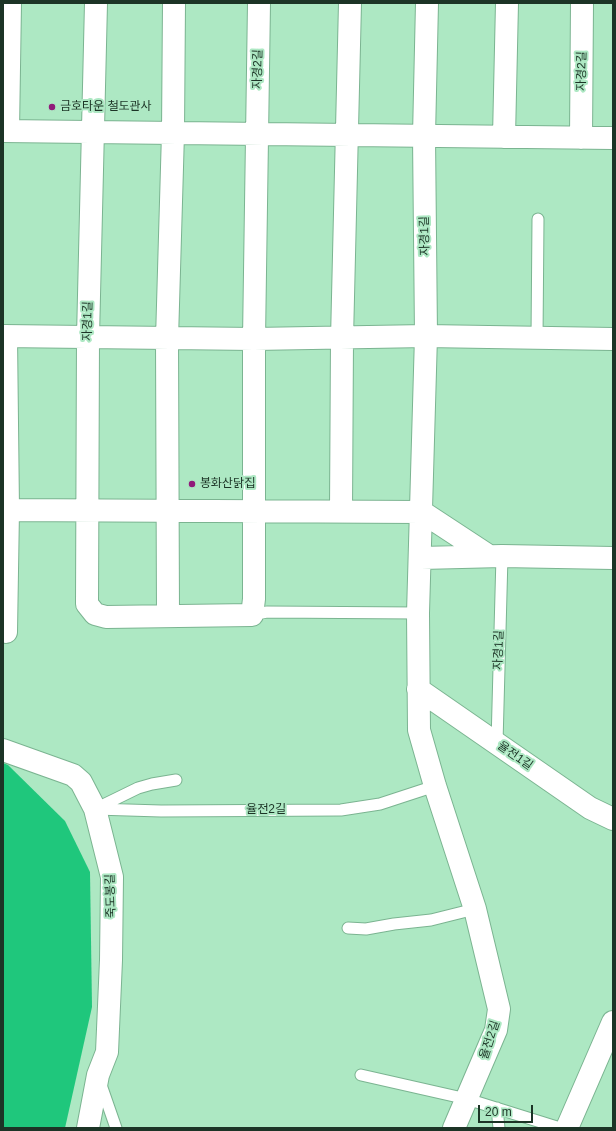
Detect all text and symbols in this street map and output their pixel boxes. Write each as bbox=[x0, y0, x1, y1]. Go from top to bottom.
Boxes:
street label: 자경2길 bbox=[250, 49, 266, 89]
street label: 자경2길 bbox=[574, 51, 590, 91]
place label: 금호타운 철도관사 bbox=[60, 100, 152, 114]
marker: 금호타운 철도관사 bbox=[47, 102, 57, 112]
street label: 자경1길 bbox=[417, 216, 433, 256]
street label: 자경1길 bbox=[80, 301, 96, 341]
place label: 봉화산닭집 bbox=[200, 477, 255, 491]
marker: 봉화산닭집 bbox=[187, 479, 197, 489]
street label: 자경1길 bbox=[491, 630, 507, 670]
street label: 율전1길 bbox=[495, 739, 535, 773]
street label: 율전2길 bbox=[246, 803, 286, 817]
street label: 죽도봉길 bbox=[103, 874, 119, 918]
street label: 율전2길 bbox=[477, 1019, 503, 1061]
scale bar bbox=[480, 1097, 535, 1123]
text: 20 m bbox=[485, 1105, 512, 1119]

